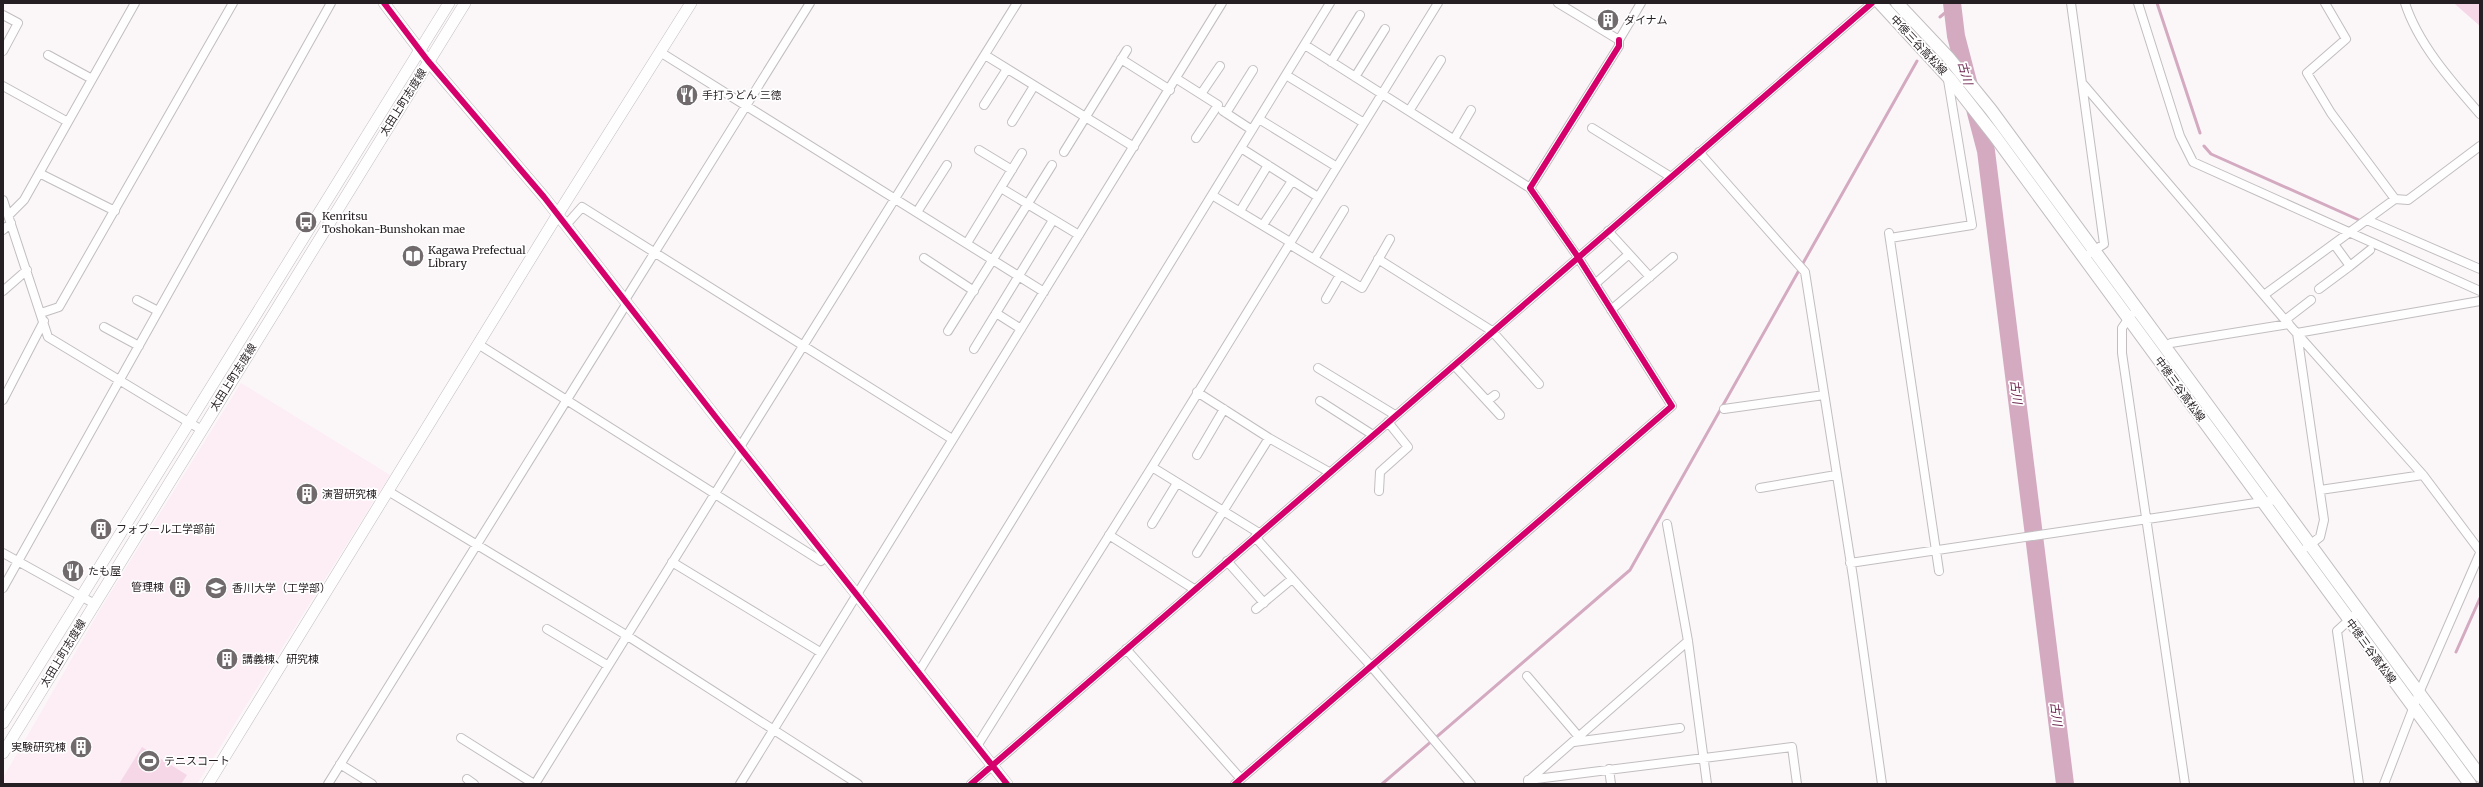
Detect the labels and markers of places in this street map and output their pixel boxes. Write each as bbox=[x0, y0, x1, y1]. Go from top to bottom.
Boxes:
building icon: ダイナム bbox=[1595, 7, 1621, 33]
place label: ダイナム bbox=[1624, 13, 1667, 27]
restaurant icon: 手打うどん 三徳 bbox=[674, 82, 700, 108]
place label: 手打うどん 三徳 bbox=[702, 88, 782, 102]
bus stop icon: Kenritsu Toshokan-Bunshokan mae bbox=[293, 209, 319, 235]
place label: Kenritsu Toshokan-Bunshokan mae bbox=[322, 209, 465, 236]
library icon: Kagawa Prefectual Library bbox=[400, 243, 426, 269]
place label: Kagawa Prefectual Library bbox=[428, 243, 526, 270]
building icon: 演習研究棟 bbox=[294, 481, 320, 507]
place label: 演習研究棟 bbox=[322, 487, 377, 501]
building icon: フォブール工学部前 bbox=[88, 516, 114, 542]
place label: フォブール工学部前 bbox=[116, 522, 215, 536]
restaurant icon: たも屋 bbox=[60, 558, 86, 584]
place label: たも屋 bbox=[88, 564, 121, 578]
building icon: 管理棟 bbox=[167, 574, 193, 600]
school or university icon: 香川大学（工学部） bbox=[203, 575, 229, 601]
place label: 管理棟 bbox=[131, 580, 164, 594]
place label: 香川大学（工学部） bbox=[232, 581, 331, 595]
building icon: 講義棟、研究棟 bbox=[214, 646, 240, 672]
place label: 講義棟、研究棟 bbox=[242, 652, 319, 666]
building icon: 実験研究棟 bbox=[68, 734, 94, 760]
place label: 実験研究棟 bbox=[11, 740, 66, 754]
sports icon: テニスコート bbox=[136, 748, 162, 774]
place label: テニスコート bbox=[164, 754, 230, 768]

